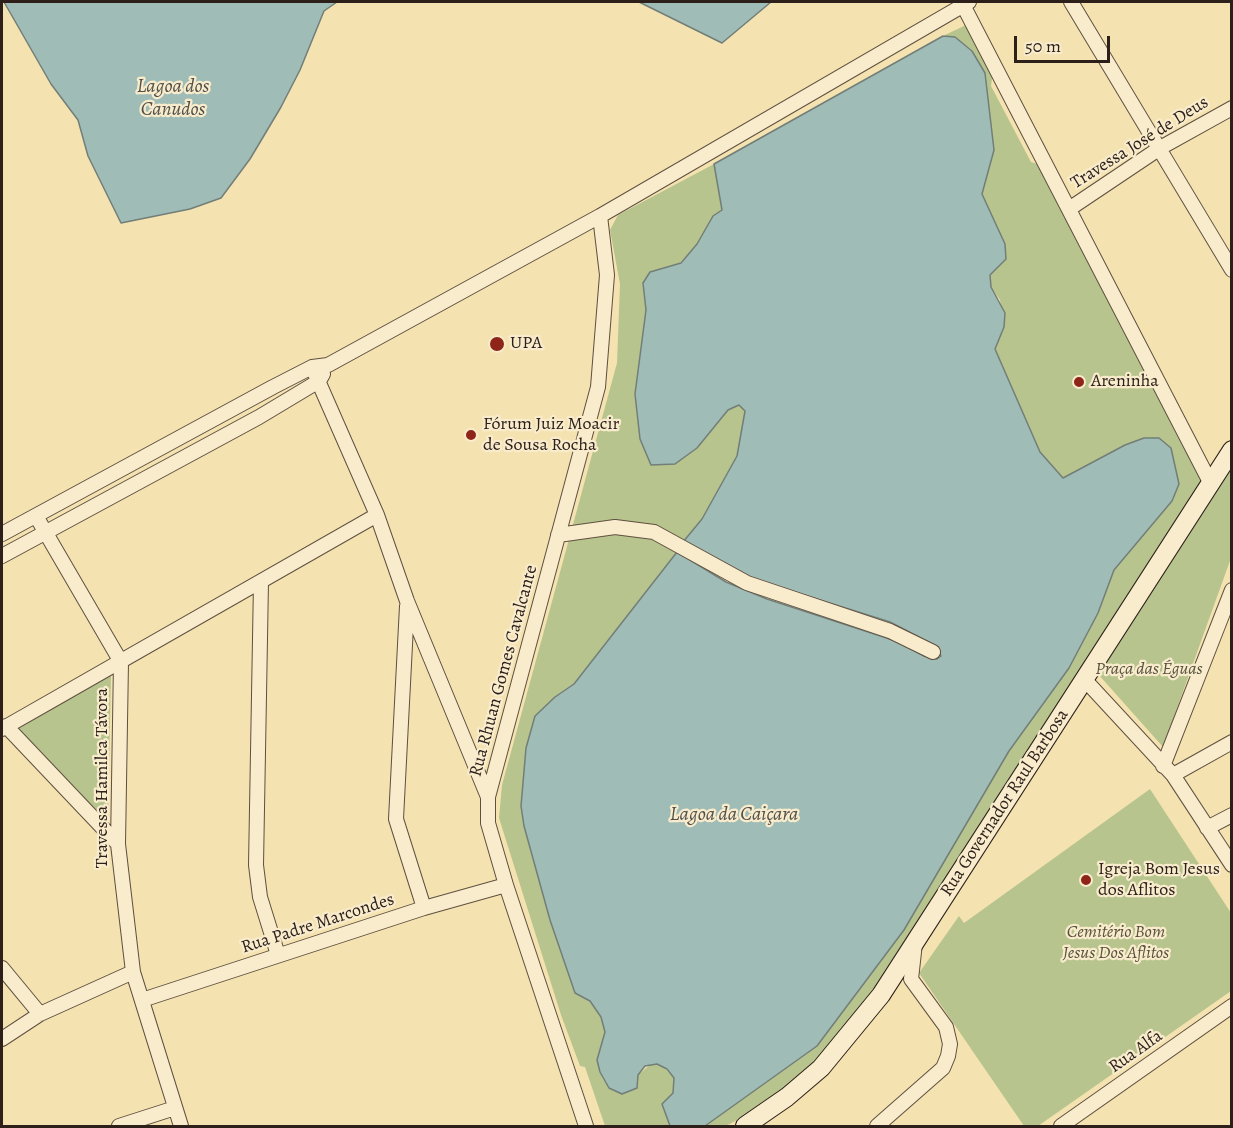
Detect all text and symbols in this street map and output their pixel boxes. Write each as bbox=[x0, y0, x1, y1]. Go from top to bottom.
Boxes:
scale bar bbox=[1017, 24, 1113, 62]
text: 50 m bbox=[1025, 34, 1061, 58]
water label: Lagoa dos Canudos bbox=[137, 75, 209, 122]
street label: Travessa José de Deus bbox=[1067, 92, 1213, 194]
place label: UPA bbox=[510, 333, 542, 355]
marker: UPA bbox=[488, 335, 506, 353]
place label: Areninha bbox=[1091, 371, 1159, 393]
marker: Areninha bbox=[1072, 375, 1086, 389]
place label: Fórum Juiz Moacir de Sousa Rocha bbox=[483, 414, 619, 456]
marker: Fórum Juiz Moacir de Sousa Rocha bbox=[464, 428, 478, 442]
street label: Rua Rhuan Gomes Cavalcante bbox=[465, 563, 543, 779]
park label: Praça das Éguas bbox=[1095, 659, 1203, 681]
street label: Travessa Hamilca Távora bbox=[92, 688, 114, 868]
street label: Rua Governador Raul Barbosa bbox=[936, 705, 1074, 901]
water label: Lagoa da Caiçara bbox=[670, 803, 798, 827]
place label: Igreja Bom Jesus dos Aflitos bbox=[1098, 859, 1220, 902]
marker: Igreja Bom Jesus dos Aflitos bbox=[1079, 873, 1093, 887]
street label: Rua Padre Marcondes bbox=[239, 889, 397, 959]
park label: Cemitério Bom Jesus Dos Aflitos bbox=[1063, 922, 1169, 964]
street label: Rua Alfa bbox=[1105, 1026, 1167, 1078]

